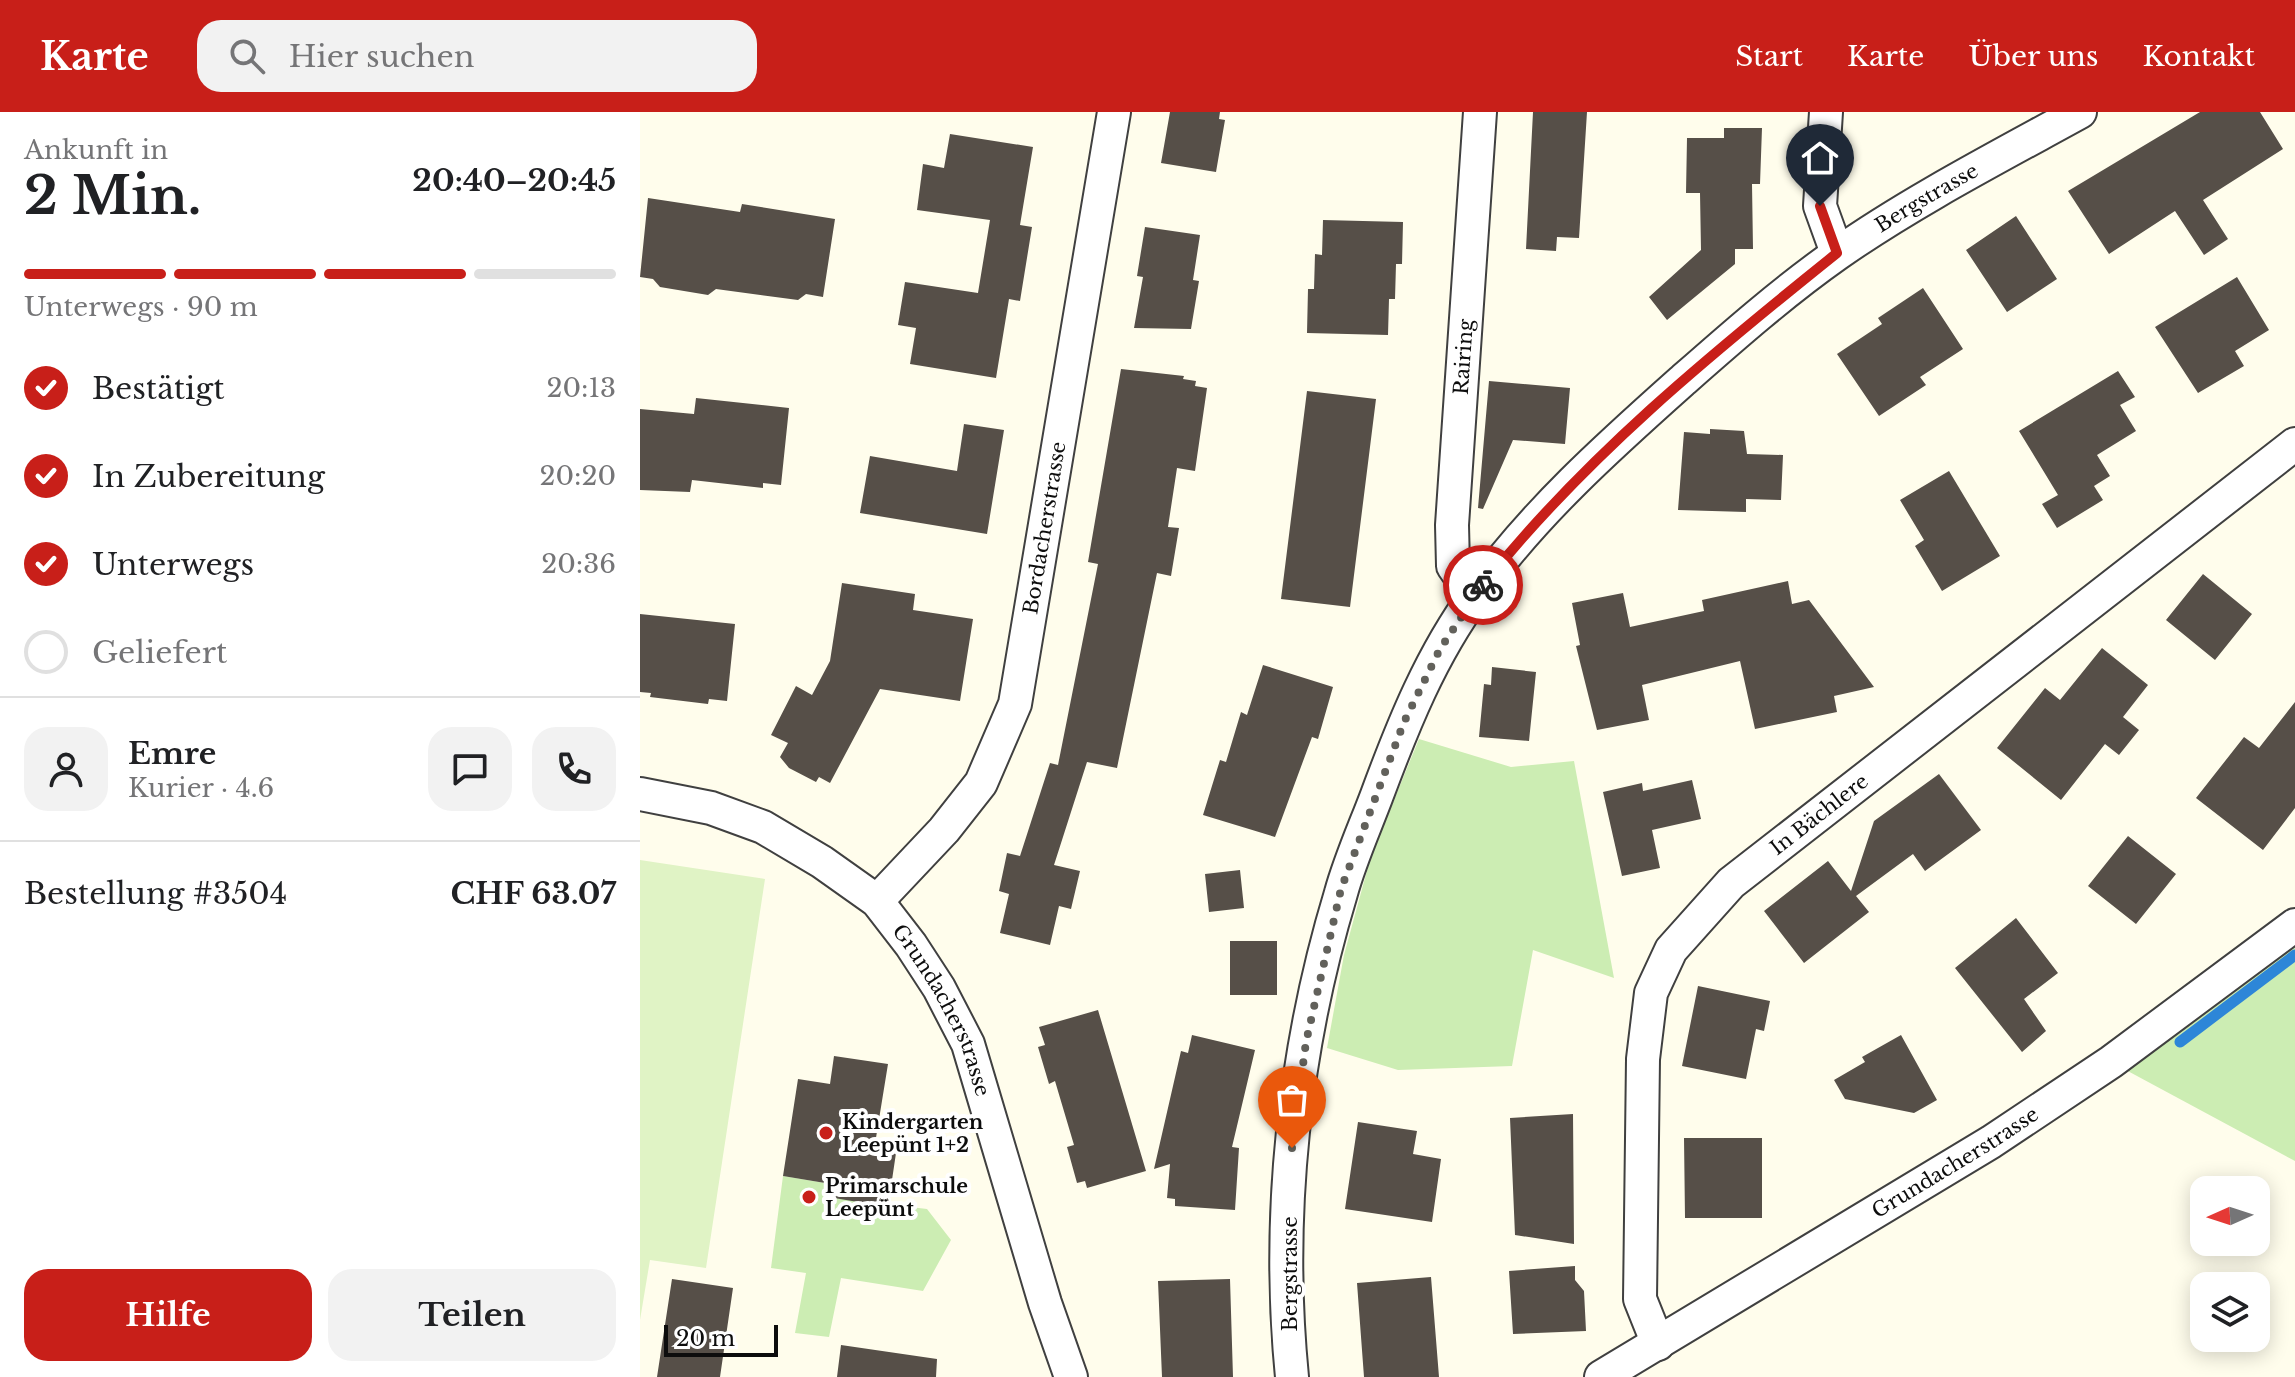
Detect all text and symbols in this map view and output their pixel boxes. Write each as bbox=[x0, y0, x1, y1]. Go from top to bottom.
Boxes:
search box bbox=[197, 20, 757, 92]
text: Karte bbox=[40, 33, 149, 80]
icon: search bbox=[225, 34, 269, 78]
text: Hier suchen bbox=[289, 38, 474, 75]
text: Start bbox=[1735, 39, 1803, 74]
text: Karte bbox=[1847, 39, 1924, 74]
text: Über uns bbox=[1968, 39, 2098, 74]
text: Kontakt bbox=[2142, 39, 2255, 74]
pin bbox=[1786, 124, 1854, 206]
text: Ankunft in bbox=[24, 134, 168, 166]
icon: home bbox=[1798, 136, 1842, 180]
street label: Bergstrasse bbox=[1871, 158, 1982, 237]
text: 20:40–20:45 bbox=[412, 162, 616, 199]
text: 2 Min. bbox=[24, 164, 201, 228]
text: Unterwegs · 90 m bbox=[24, 291, 258, 323]
street label: Rairing bbox=[1449, 317, 1478, 396]
icon: check bbox=[24, 366, 68, 410]
text: Bestätigt bbox=[92, 370, 225, 407]
text: 20:13 bbox=[546, 372, 616, 404]
street label: Bordacherstrasse bbox=[1018, 440, 1071, 616]
icon: check bbox=[24, 454, 68, 498]
text: In Zubereitung bbox=[92, 458, 325, 495]
text: 20:20 bbox=[539, 460, 616, 492]
icon: check bbox=[24, 542, 68, 586]
courier bbox=[1443, 545, 1523, 625]
text: Unterwegs bbox=[92, 546, 254, 583]
text: 20:36 bbox=[541, 548, 616, 580]
icon: bike bbox=[1461, 563, 1505, 607]
text: Geliefert bbox=[92, 634, 227, 671]
button: person bbox=[24, 727, 108, 811]
button: chat bbox=[428, 727, 512, 811]
button: phone bbox=[532, 727, 616, 811]
text: Emre bbox=[128, 735, 216, 772]
street label: In Bächlere bbox=[1765, 769, 1873, 860]
text: Kurier · 4.6 bbox=[128, 772, 274, 804]
text: Bestellung #3504 bbox=[24, 875, 287, 912]
text: CHF 63.07 bbox=[451, 875, 616, 912]
street label: Grundacherstrasse bbox=[887, 919, 995, 1099]
pin bbox=[1258, 1066, 1326, 1148]
icon: bag bbox=[1270, 1078, 1314, 1122]
street label: Grundacherstrasse bbox=[1868, 1102, 2043, 1223]
place label: Kindergarten Leepünt 1+2 bbox=[842, 1110, 984, 1157]
marker: Kindergarten Leepünt 1+2 bbox=[817, 1124, 835, 1142]
place label: Primarschule Leepünt bbox=[825, 1174, 968, 1221]
north arrow bbox=[2190, 1176, 2270, 1256]
map controls bbox=[2190, 1176, 2270, 1352]
marker: Primarschule Leepünt bbox=[800, 1188, 818, 1206]
street label: Bergstrasse bbox=[1278, 1216, 1302, 1332]
button: Hilfe bbox=[24, 1269, 312, 1361]
button: Teilen bbox=[328, 1269, 616, 1361]
button: layers bbox=[2190, 1272, 2270, 1352]
scale bar bbox=[664, 1321, 778, 1357]
text: 20 m bbox=[676, 1325, 735, 1352]

